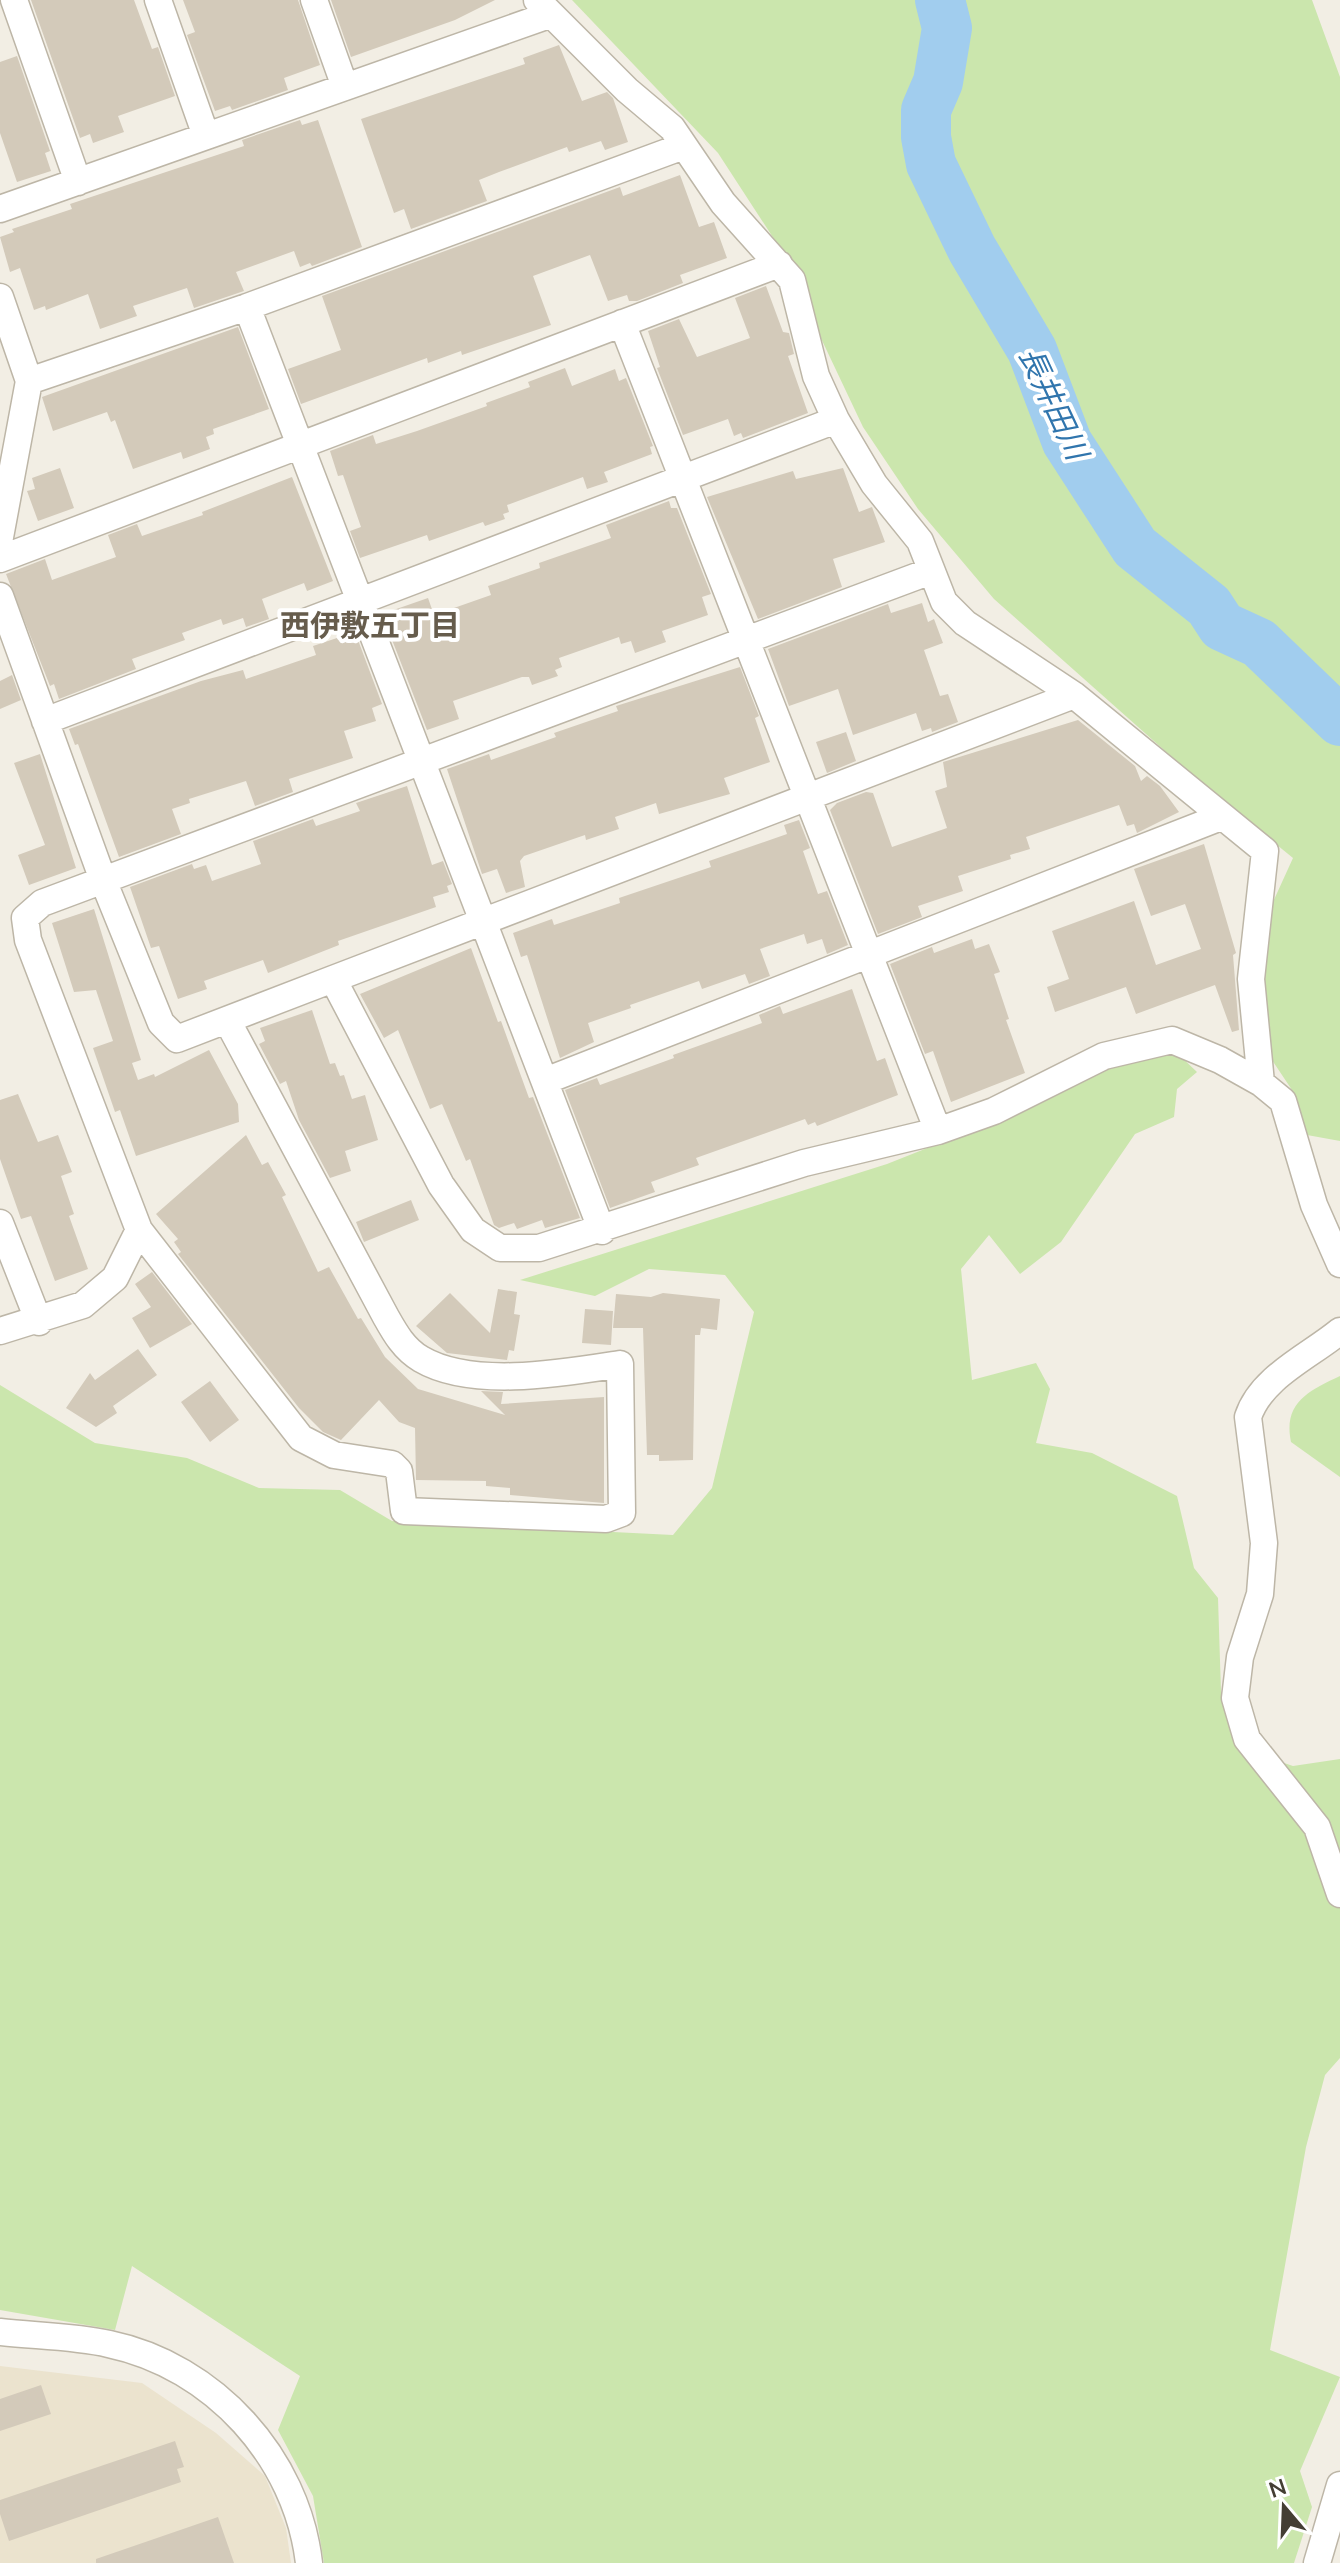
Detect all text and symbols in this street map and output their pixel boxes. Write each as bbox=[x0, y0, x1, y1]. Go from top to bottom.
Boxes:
water label: 長井田川 bbox=[1011, 341, 1098, 468]
district label: 西伊敷五丁目 bbox=[280, 606, 460, 644]
north arrow bbox=[1244, 2467, 1324, 2547]
text: N bbox=[1265, 2472, 1290, 2504]

